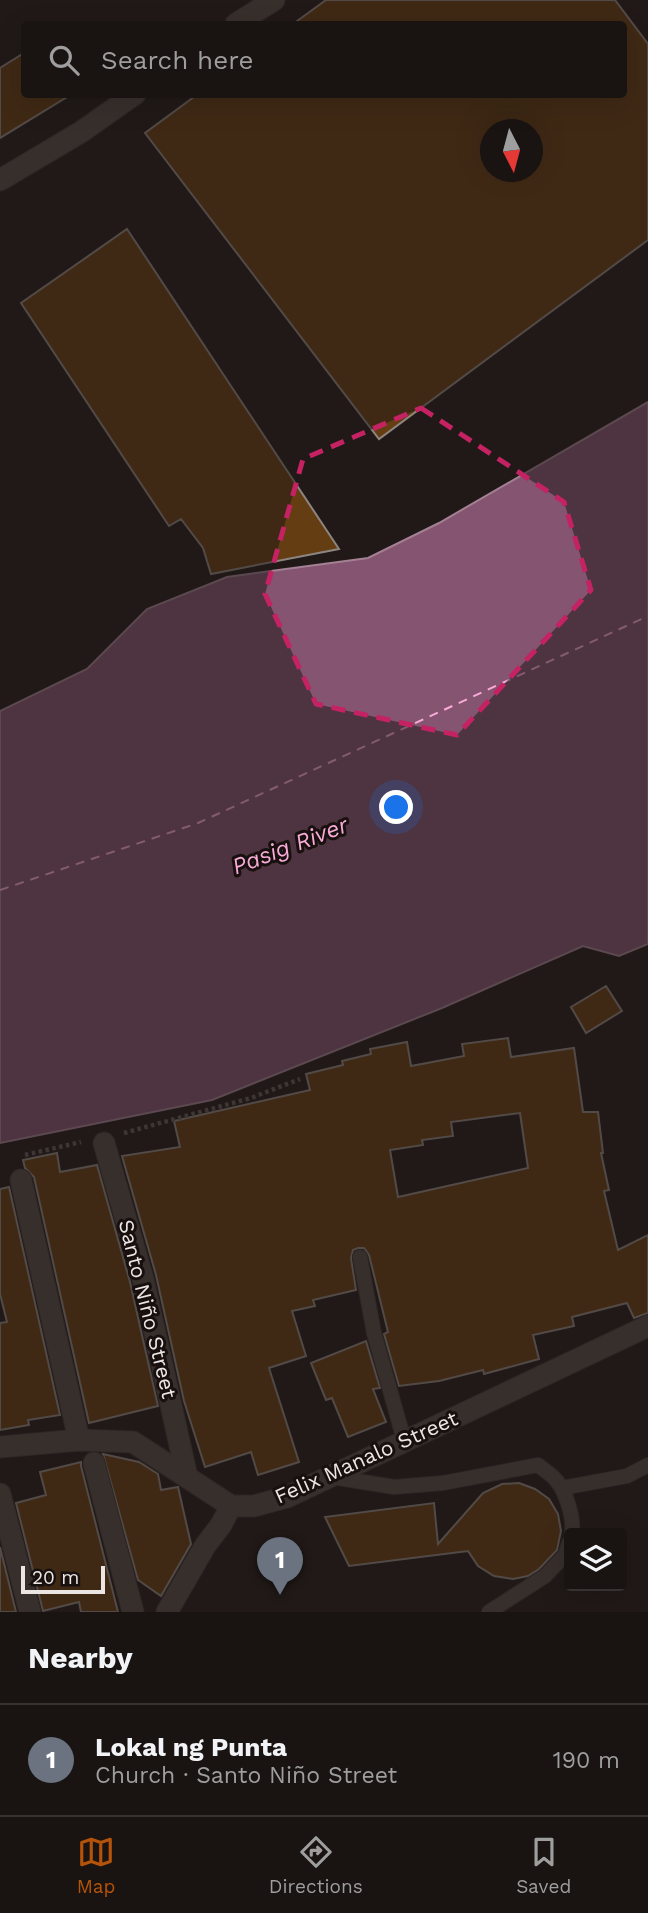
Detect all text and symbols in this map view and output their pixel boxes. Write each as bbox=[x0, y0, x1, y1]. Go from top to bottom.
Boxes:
search box bbox=[21, 21, 627, 98]
icon: search bbox=[45, 41, 83, 79]
text: Search here bbox=[101, 45, 253, 75]
north arrow bbox=[480, 119, 543, 182]
your location bbox=[379, 790, 413, 824]
water label: Pasig River bbox=[228, 811, 353, 880]
street label: Santo Niño Street bbox=[114, 1217, 182, 1401]
street label: Felix Manalo Street bbox=[271, 1405, 462, 1509]
map controls bbox=[564, 1528, 627, 1591]
button: layers bbox=[564, 1528, 627, 1591]
pin: 1 bbox=[257, 1537, 303, 1595]
scale bar bbox=[21, 1563, 105, 1595]
text: 20 m bbox=[32, 1566, 79, 1589]
text: Nearby bbox=[28, 1640, 133, 1675]
text: Lokal ng Punta bbox=[95, 1732, 287, 1762]
text: 1 bbox=[46, 1747, 56, 1774]
text: 190 m bbox=[553, 1747, 620, 1774]
text: Church · Santo Niño Street bbox=[95, 1762, 397, 1789]
tab: Map bbox=[77, 1833, 115, 1898]
tab: Directions bbox=[269, 1833, 363, 1898]
tab: Saved bbox=[516, 1833, 571, 1898]

